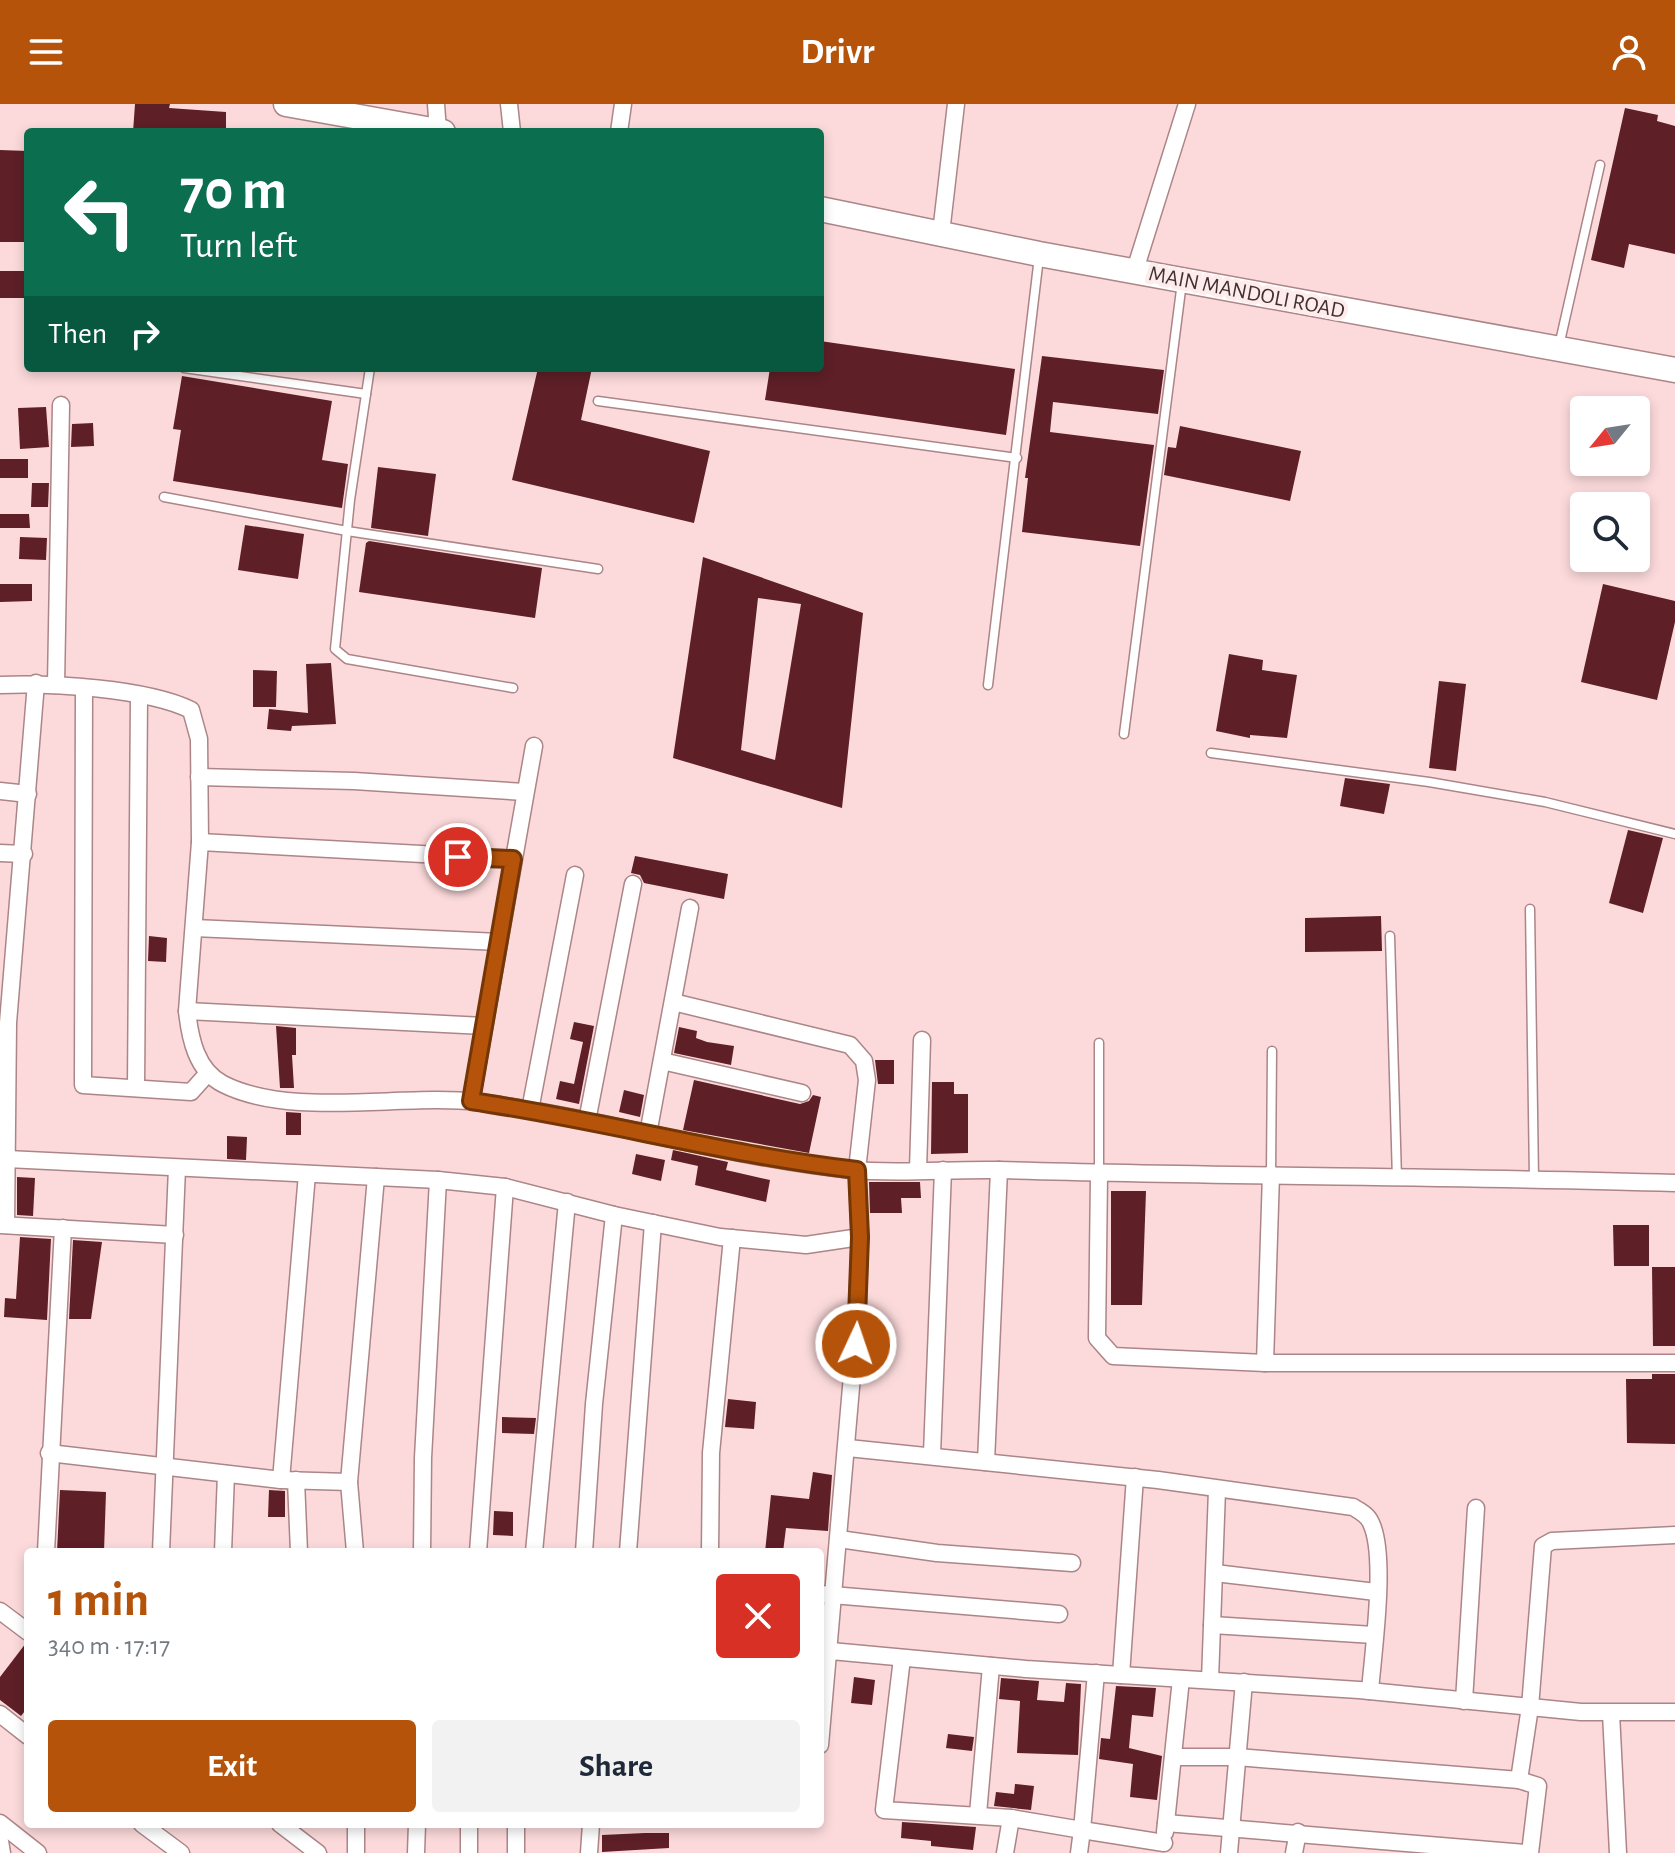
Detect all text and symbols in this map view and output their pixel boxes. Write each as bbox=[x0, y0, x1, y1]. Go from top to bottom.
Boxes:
icon: menu bbox=[24, 30, 68, 74]
icon: person bbox=[1607, 30, 1651, 74]
text: Drivr bbox=[801, 34, 874, 70]
icon: left bbox=[48, 160, 152, 264]
text: 70 m bbox=[180, 163, 287, 219]
text: Turn left bbox=[180, 228, 297, 264]
street label: MAIN MANDOLI ROAD bbox=[1147, 262, 1347, 322]
icon: right bbox=[123, 312, 167, 356]
text: Then bbox=[48, 319, 107, 349]
north arrow bbox=[1570, 396, 1650, 476]
map controls bbox=[1570, 396, 1650, 572]
button: search bbox=[1570, 492, 1650, 572]
pin bbox=[424, 823, 492, 891]
icon: arrive bbox=[436, 835, 480, 879]
position arrow bbox=[814, 1302, 898, 1386]
button: close bbox=[716, 1574, 800, 1658]
text: 1 min bbox=[48, 1577, 149, 1625]
text: 340 m · 17:17 bbox=[48, 1633, 170, 1659]
button: Exit bbox=[48, 1720, 416, 1812]
button: Share bbox=[432, 1720, 800, 1812]

